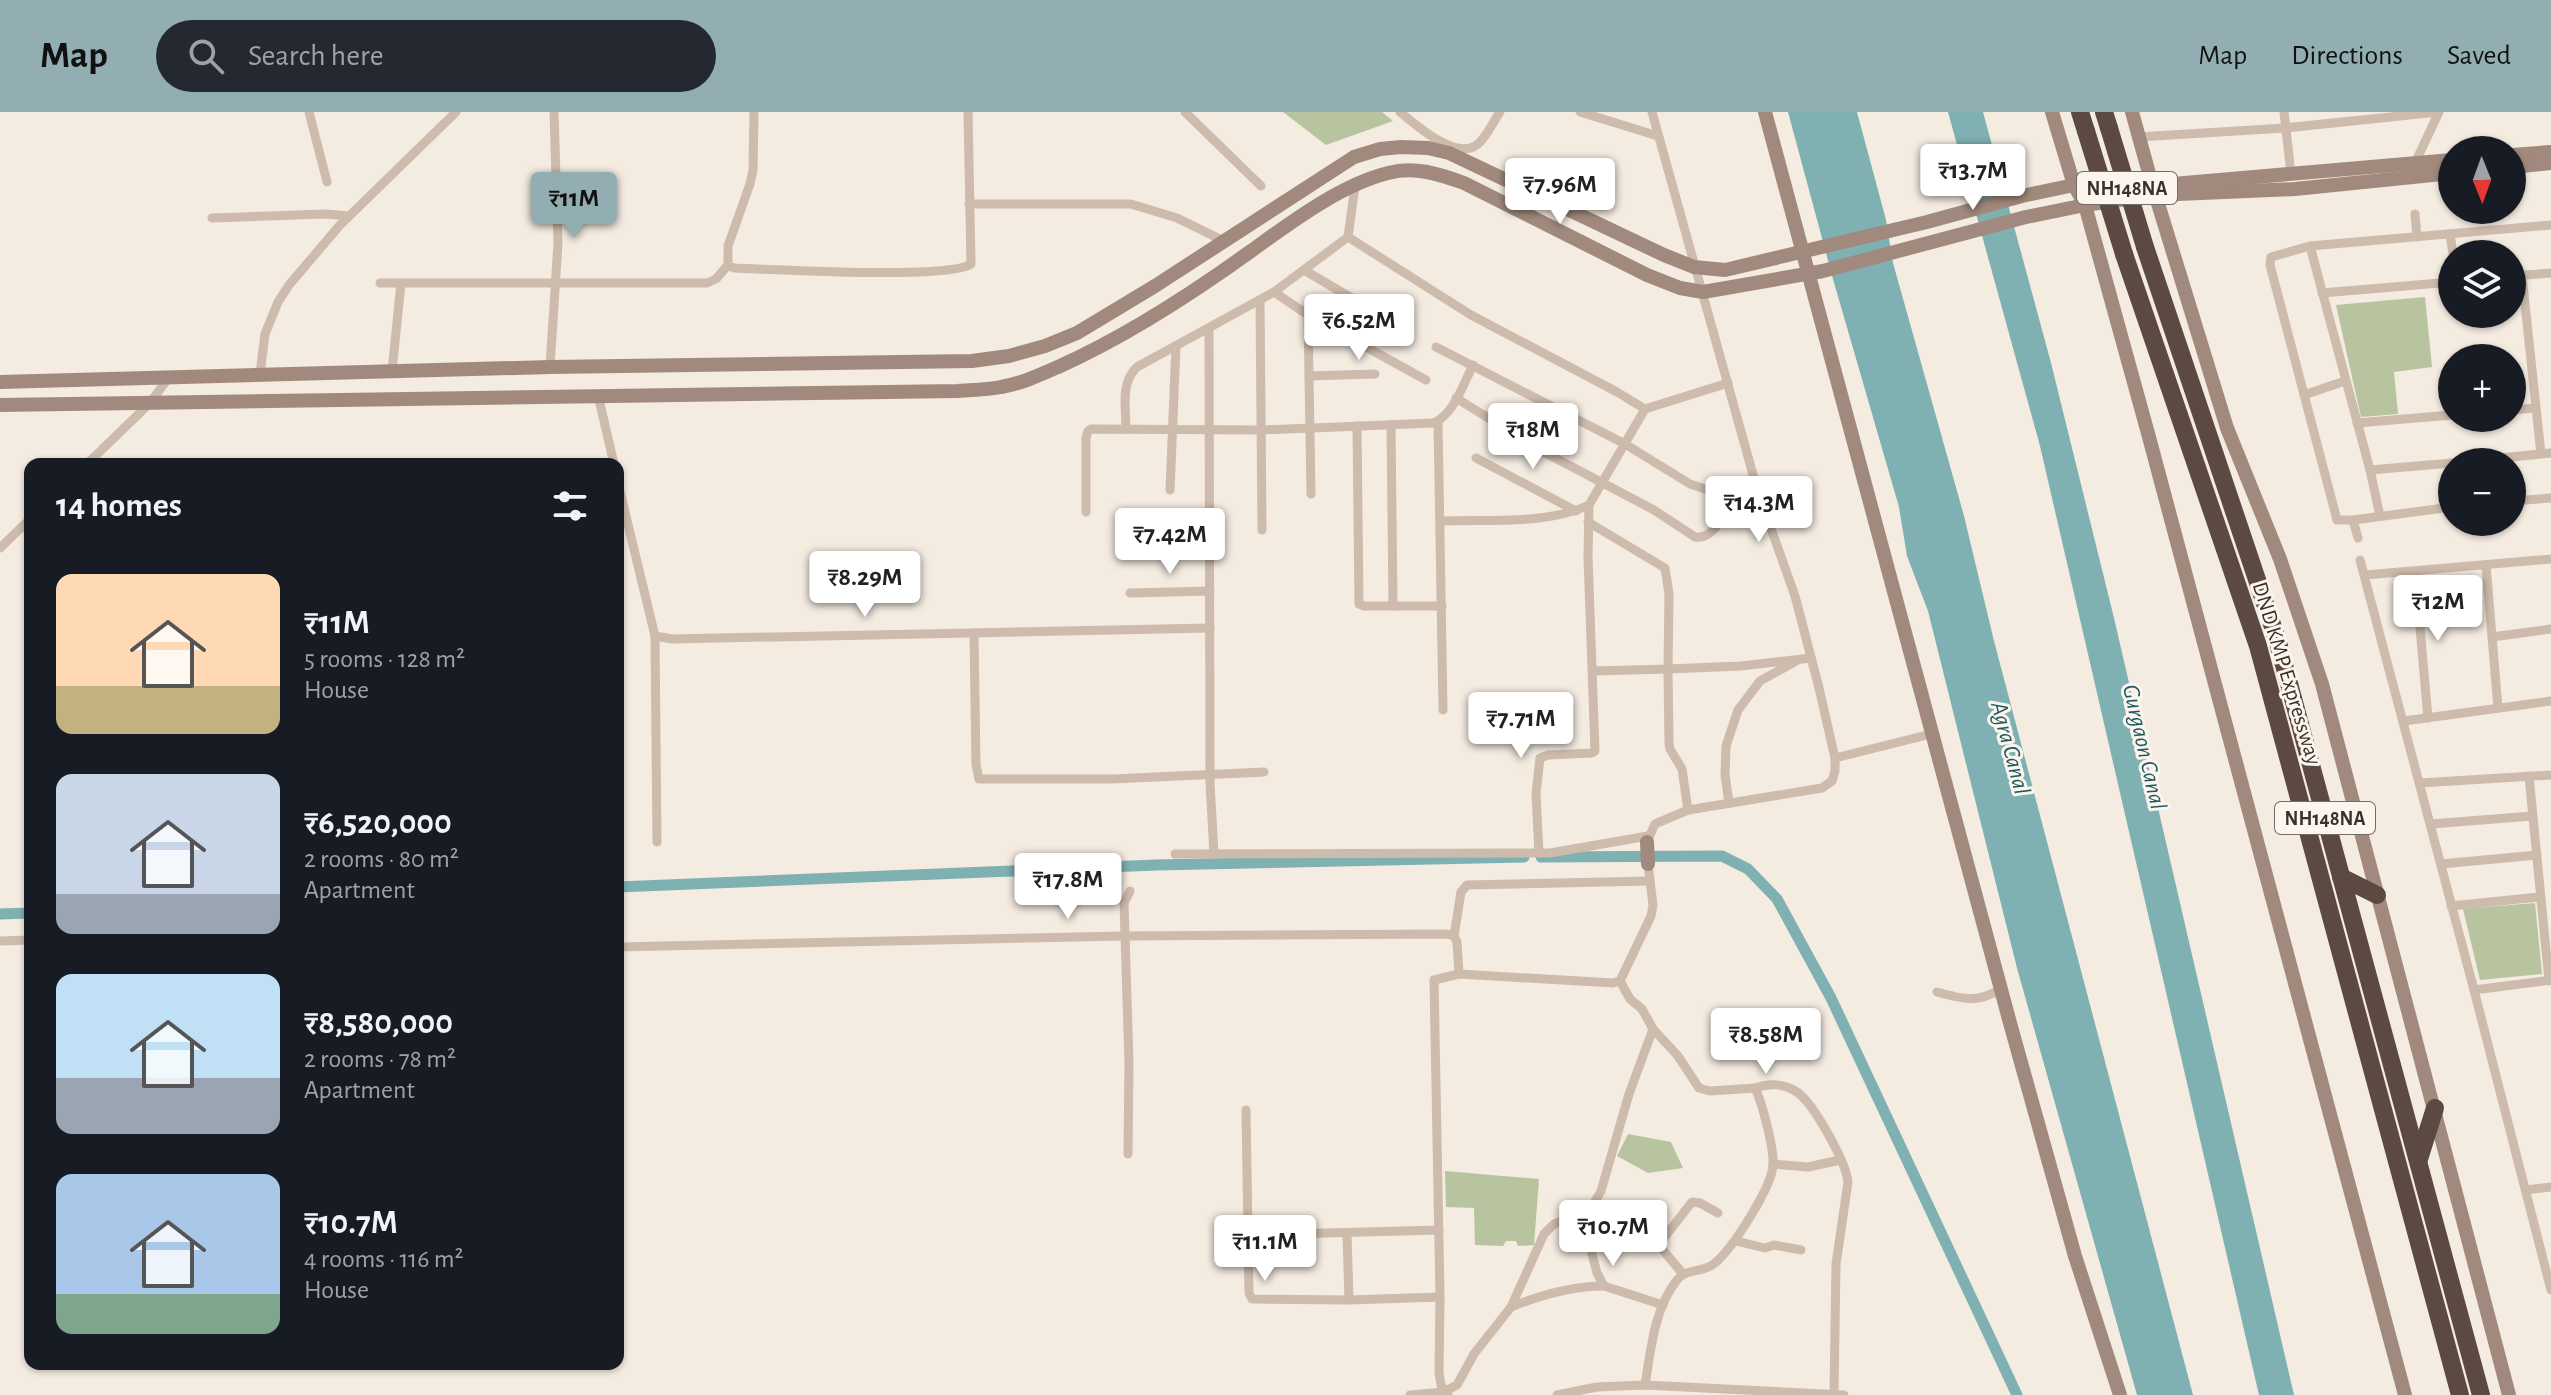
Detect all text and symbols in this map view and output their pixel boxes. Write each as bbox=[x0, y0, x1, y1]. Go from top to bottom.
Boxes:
search box bbox=[156, 20, 716, 92]
icon: search bbox=[184, 34, 228, 78]
text: Map bbox=[40, 37, 108, 75]
text: Search here bbox=[248, 41, 384, 71]
text: Map bbox=[2198, 42, 2247, 70]
text: Directions bbox=[2291, 42, 2403, 70]
text: Saved bbox=[2447, 42, 2511, 70]
north arrow bbox=[2438, 136, 2526, 224]
map controls bbox=[2438, 136, 2526, 536]
pin: ₹13.7M bbox=[1908, 144, 2038, 212]
text: ₹13.7M bbox=[1938, 157, 2008, 183]
pin: ₹7.96M bbox=[1495, 158, 1625, 226]
text: ₹7.96M bbox=[1523, 171, 1597, 197]
pin: ₹11M bbox=[527, 172, 621, 240]
road number: NH148NA bbox=[2077, 172, 2177, 204]
text: ₹11M bbox=[549, 185, 599, 211]
button: layers bbox=[2438, 240, 2526, 328]
pin: ₹6.52M bbox=[1294, 294, 1424, 362]
text: ₹6.52M bbox=[1322, 307, 1396, 333]
button: + bbox=[2438, 344, 2526, 432]
pin: ₹18M bbox=[1486, 403, 1580, 471]
text: ₹18M bbox=[1506, 416, 1560, 442]
button: − bbox=[2438, 448, 2526, 536]
pin: ₹14.3M bbox=[1694, 476, 1824, 544]
icon: filters bbox=[548, 484, 592, 528]
text: 14 homes bbox=[56, 489, 182, 523]
text: ₹14.3M bbox=[1723, 489, 1795, 515]
pin: ₹7.42M bbox=[1105, 508, 1235, 576]
text: ₹7.42M bbox=[1133, 521, 1207, 547]
pin: ₹8.29M bbox=[800, 551, 930, 619]
text: ₹8.29M bbox=[827, 564, 903, 590]
pin: ₹12M bbox=[2391, 575, 2485, 643]
street label: DND KMP Expressway bbox=[2249, 579, 2326, 768]
text: ₹12M bbox=[2411, 588, 2465, 614]
icon: home bbox=[120, 606, 216, 702]
text: ₹11M bbox=[304, 606, 370, 640]
text: 5 rooms · 128 m² bbox=[304, 646, 465, 672]
text: House bbox=[304, 677, 369, 703]
water label: Gurgaon Canal bbox=[2118, 682, 2170, 812]
pin: ₹7.71M bbox=[1456, 692, 1586, 760]
water label: Agra Canal bbox=[1986, 698, 2034, 797]
text: ₹7.71M bbox=[1486, 705, 1556, 731]
road number: NH148NA bbox=[2275, 802, 2375, 834]
icon: home bbox=[120, 806, 216, 902]
text: ₹6,520,000 bbox=[304, 806, 452, 840]
text: 2 rooms · 80 m² bbox=[304, 846, 459, 872]
pin: ₹17.8M bbox=[1003, 853, 1133, 921]
text: ₹17.8M bbox=[1033, 866, 1103, 892]
text: Apartment bbox=[304, 877, 415, 903]
icon: home bbox=[120, 1006, 216, 1102]
text: ₹8,580,000 bbox=[304, 1006, 453, 1040]
pin: ₹8.58M bbox=[1701, 1008, 1831, 1076]
text: ₹8.58M bbox=[1729, 1021, 1803, 1047]
text: 2 rooms · 78 m² bbox=[304, 1046, 456, 1072]
text: Apartment bbox=[304, 1077, 415, 1103]
pin: ₹10.7M bbox=[1548, 1200, 1678, 1268]
icon: home bbox=[120, 1206, 216, 1302]
text: ₹10.7M bbox=[304, 1206, 398, 1240]
text: ₹10.7M bbox=[1577, 1213, 1649, 1239]
pin: ₹11.1M bbox=[1200, 1215, 1330, 1283]
text: ₹11.1M bbox=[1232, 1228, 1298, 1254]
text: 4 rooms · 116 m² bbox=[304, 1246, 464, 1272]
text: House bbox=[304, 1277, 369, 1303]

